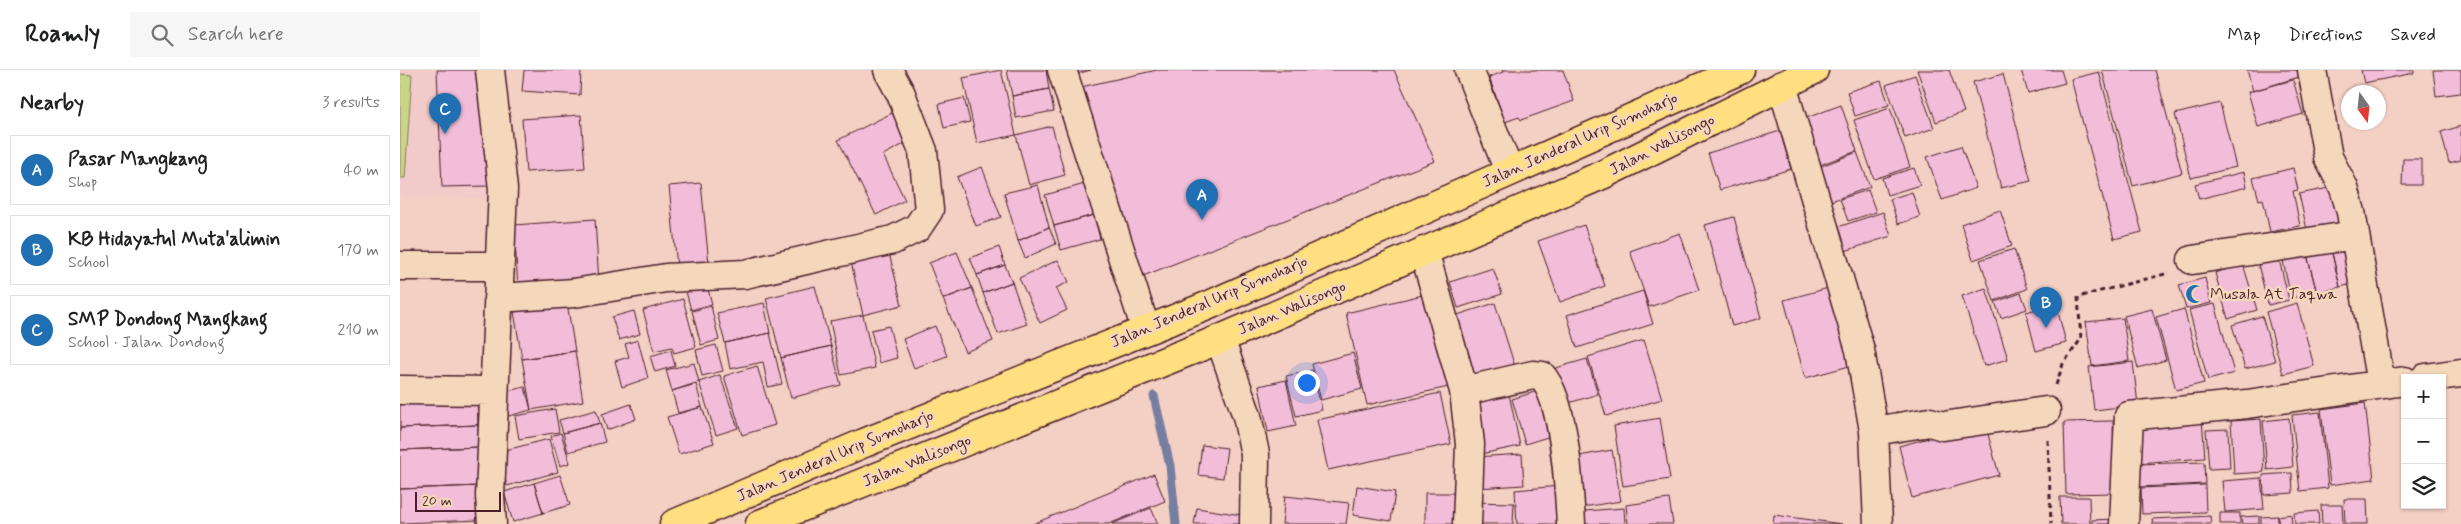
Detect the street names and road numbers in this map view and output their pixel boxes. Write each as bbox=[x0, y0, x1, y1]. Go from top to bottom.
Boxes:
street label: Jalan Jenderal Urip Sumoharjo bbox=[1479, 87, 1681, 193]
street label: Jalan Walisongo bbox=[1606, 109, 1719, 181]
street label: Jalan Jenderal Urip Sumoharjo bbox=[1108, 251, 1310, 353]
street label: Jalan Walisongo bbox=[1235, 276, 1350, 341]
street label: Jalan Jenderal Urip Sumoharjo bbox=[734, 405, 936, 507]
street label: Jalan Walisongo bbox=[860, 430, 975, 493]

